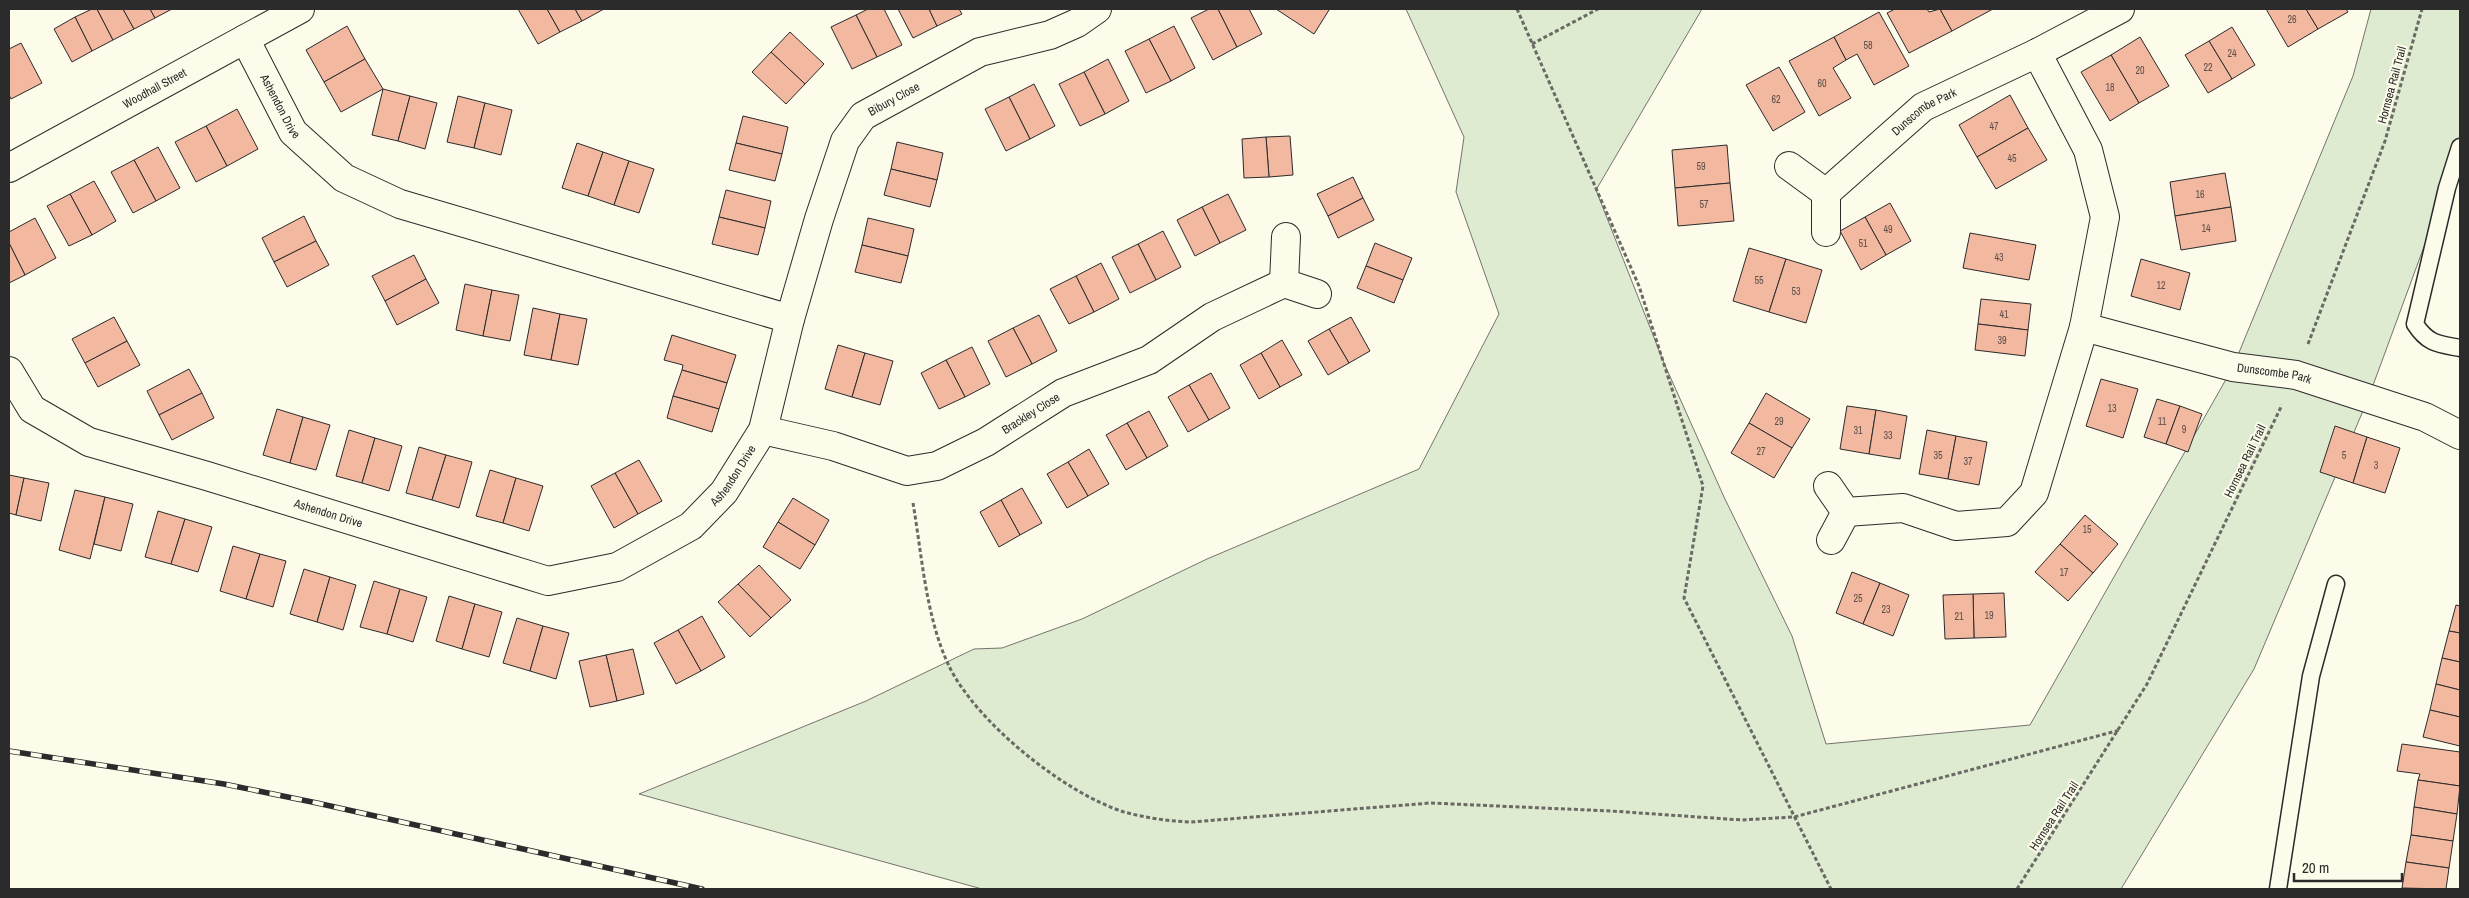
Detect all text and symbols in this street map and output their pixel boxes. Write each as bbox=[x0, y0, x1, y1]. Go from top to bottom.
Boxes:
house number: 26 bbox=[2287, 13, 2297, 26]
house number: 58 bbox=[1863, 39, 1873, 52]
street label: Hornsea Rail Trail bbox=[2374, 45, 2410, 125]
house number: 24 bbox=[2227, 47, 2237, 60]
house number: 22 bbox=[2203, 61, 2213, 74]
street label: Woodhall Street bbox=[120, 64, 189, 112]
house number: 20 bbox=[2135, 64, 2145, 77]
street label: Ashendon Drive bbox=[256, 71, 303, 142]
house number: 60 bbox=[1817, 77, 1827, 90]
street label: Bibury Close bbox=[865, 79, 922, 120]
house number: 18 bbox=[2105, 81, 2115, 94]
street label: Dunscombe Park bbox=[1888, 84, 1959, 139]
house number: 62 bbox=[1771, 93, 1781, 106]
house number: 47 bbox=[1989, 120, 1999, 133]
house number: 45 bbox=[2007, 152, 2017, 165]
house number: 59 bbox=[1696, 160, 1706, 173]
house number: 16 bbox=[2195, 188, 2205, 201]
house number: 57 bbox=[1699, 198, 1709, 211]
house number: 14 bbox=[2201, 222, 2211, 235]
house number: 49 bbox=[1883, 223, 1893, 236]
house number: 51 bbox=[1858, 237, 1868, 250]
house number: 43 bbox=[1994, 251, 2004, 264]
house number: 55 bbox=[1754, 274, 1764, 287]
house number: 12 bbox=[2156, 279, 2166, 292]
house number: 53 bbox=[1791, 285, 1801, 298]
house number: 41 bbox=[1999, 308, 2009, 321]
house number: 39 bbox=[1997, 334, 2007, 347]
street label: Dunscombe Park bbox=[2236, 360, 2314, 388]
street label: Brackley Close bbox=[999, 389, 1063, 438]
house number: 13 bbox=[2107, 402, 2117, 415]
house number: 29 bbox=[1774, 415, 1784, 428]
house number: 11 bbox=[2158, 415, 2167, 428]
street label: Hornsea Rail Trail bbox=[2220, 422, 2270, 500]
house number: 9 bbox=[2182, 423, 2187, 436]
house number: 31 bbox=[1853, 424, 1863, 437]
house number: 33 bbox=[1883, 429, 1893, 442]
street label: Ashendon Drive bbox=[706, 442, 760, 510]
house number: 27 bbox=[1756, 445, 1766, 458]
house number: 35 bbox=[1933, 449, 1943, 462]
house number: 5 bbox=[2342, 449, 2347, 462]
house number: 37 bbox=[1963, 455, 1973, 468]
house number: 3 bbox=[2374, 459, 2379, 472]
street label: Ashendon Drive bbox=[291, 495, 364, 531]
house number: 15 bbox=[2082, 523, 2092, 536]
house number: 17 bbox=[2059, 566, 2069, 579]
house number: 25 bbox=[1853, 592, 1863, 605]
house number: 23 bbox=[1881, 603, 1891, 616]
house number: 19 bbox=[1984, 609, 1994, 622]
house number: 21 bbox=[1954, 610, 1964, 623]
street label: Hornsea Rail Trail bbox=[2026, 778, 2082, 854]
scale bar bbox=[2294, 850, 2402, 882]
text: 20 m bbox=[2302, 857, 2329, 878]

